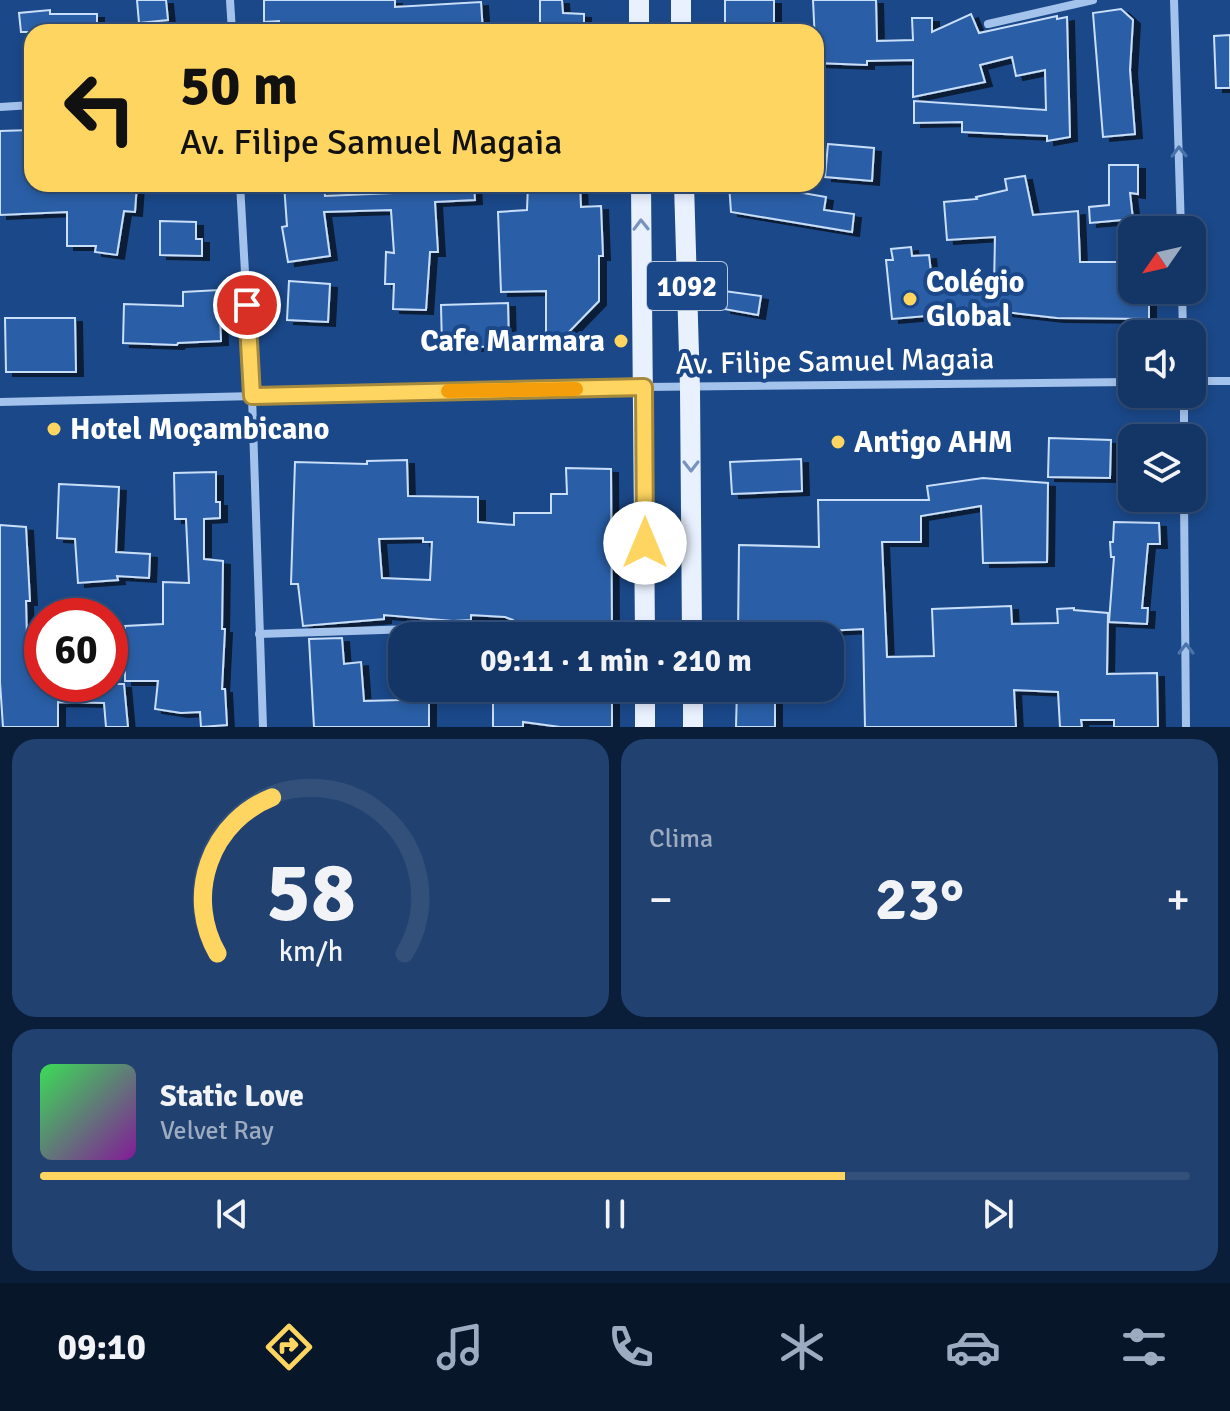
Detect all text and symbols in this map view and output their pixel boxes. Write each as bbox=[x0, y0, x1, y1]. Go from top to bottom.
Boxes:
text: 50 m bbox=[180, 51, 298, 120]
icon: left bbox=[48, 56, 152, 160]
text: Av. Filipe Samuel Magaia bbox=[180, 120, 563, 165]
one-way arrow bbox=[1170, 145, 1188, 158]
north arrow bbox=[1118, 216, 1206, 304]
map controls bbox=[1118, 216, 1206, 512]
one-way arrow bbox=[633, 218, 650, 231]
road number: 1092 bbox=[647, 262, 727, 310]
place label: Colégio Global bbox=[926, 264, 1024, 335]
pin bbox=[213, 271, 281, 339]
icon: arrive bbox=[225, 283, 269, 327]
marker: Colégio Global bbox=[901, 290, 919, 308]
button: sound bbox=[1118, 320, 1206, 408]
place label: Cafe Marmara bbox=[420, 323, 605, 360]
marker: Cafe Marmara bbox=[612, 332, 630, 350]
street label: Av. Filipe Samuel Magaia bbox=[675, 340, 995, 383]
place label: Hotel Moçambicano bbox=[70, 411, 329, 448]
marker: Hotel Moçambicano bbox=[45, 420, 63, 438]
place label: Antigo AHM bbox=[854, 424, 1013, 461]
button: layers bbox=[1118, 424, 1206, 512]
marker: Antigo AHM bbox=[829, 433, 847, 451]
one-way arrow bbox=[682, 460, 700, 473]
position arrow bbox=[603, 501, 687, 585]
speed limit sign: 60 bbox=[24, 598, 128, 702]
one-way arrow bbox=[1177, 642, 1194, 655]
text: 09:11 · 1 min · 210 m bbox=[480, 643, 752, 680]
text: Clima bbox=[649, 823, 713, 855]
text: 58 bbox=[266, 842, 355, 944]
text: 23° bbox=[875, 863, 964, 937]
text: − bbox=[649, 873, 673, 927]
text: + bbox=[1166, 873, 1190, 927]
text: km/h bbox=[278, 934, 343, 969]
text: Static Love bbox=[160, 1078, 304, 1115]
text: Velvet Ray bbox=[160, 1115, 274, 1147]
icon: previous bbox=[210, 1192, 254, 1236]
icon: pause bbox=[593, 1192, 637, 1236]
icon: next bbox=[976, 1192, 1020, 1236]
icon: directions bbox=[261, 1319, 317, 1375]
icon: music bbox=[432, 1319, 488, 1375]
icon: phone bbox=[603, 1319, 659, 1375]
icon: climate bbox=[774, 1319, 830, 1375]
icon: car bbox=[945, 1319, 1001, 1375]
icon: filters bbox=[1116, 1319, 1172, 1375]
text: 09:10 bbox=[58, 1325, 146, 1370]

